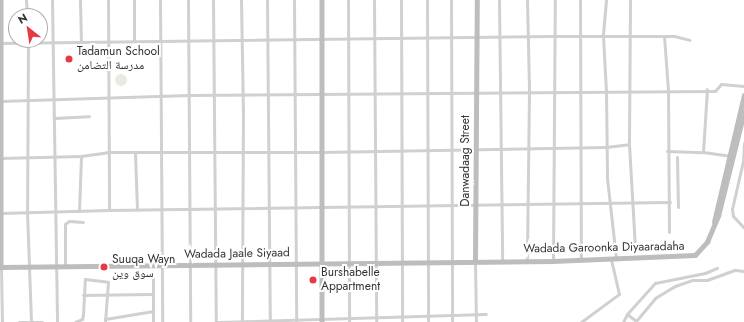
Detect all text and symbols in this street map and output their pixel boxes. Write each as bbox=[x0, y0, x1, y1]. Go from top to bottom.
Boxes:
north arrow bbox=[8, 8, 48, 48]
text: N bbox=[15, 9, 30, 28]
place label: Tadamun School مدرسة التضامن bbox=[77, 45, 160, 73]
marker: Tadamun School مدرسة التضامن bbox=[64, 54, 74, 64]
street label: Danwadaag Street bbox=[459, 115, 473, 207]
street label: Wadada Garoonka Diyaaradaha bbox=[523, 239, 685, 257]
street label: Wadada Jaale Siyaad bbox=[184, 246, 290, 262]
place label: Suuqa Wayn سوق وين bbox=[112, 253, 175, 281]
marker: Suuqa Wayn سوق وين bbox=[99, 262, 109, 272]
place label: Burshabelle Appartment bbox=[321, 266, 380, 294]
marker: Burshabelle Appartment bbox=[308, 275, 318, 285]

